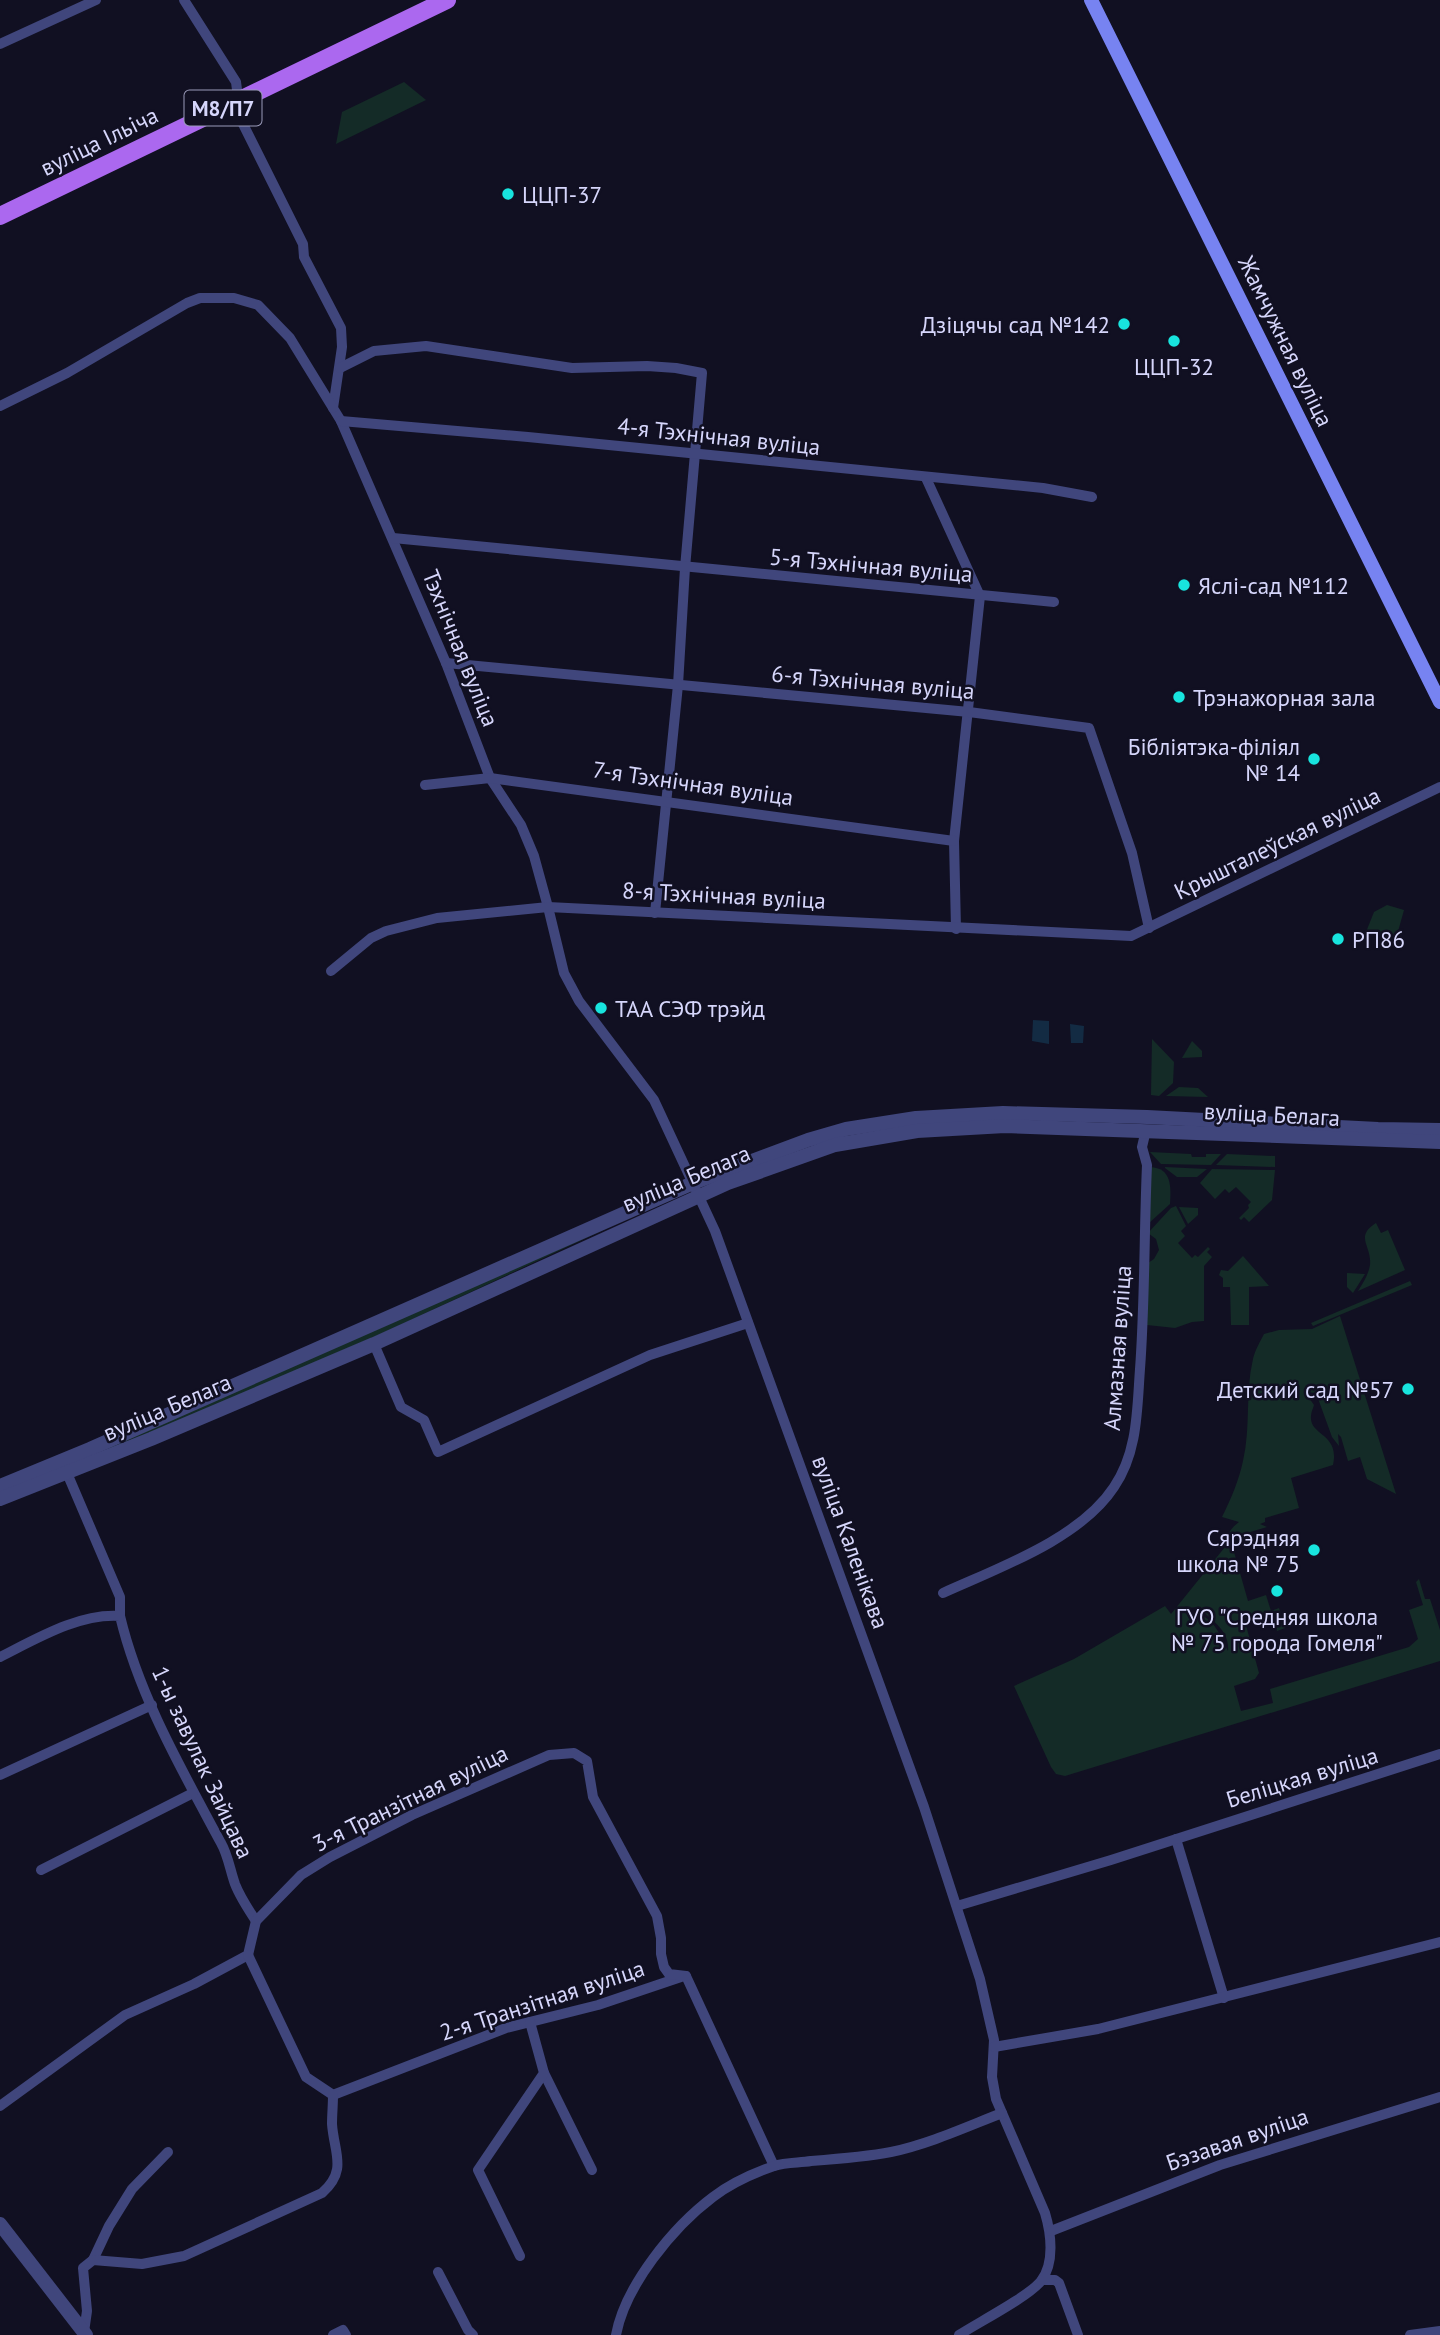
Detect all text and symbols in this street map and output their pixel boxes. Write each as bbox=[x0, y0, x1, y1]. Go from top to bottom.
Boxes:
road number: М8/П7 bbox=[184, 90, 262, 126]
street label: вуліца Ільіча bbox=[35, 100, 163, 182]
place label: ЦЦП-37 bbox=[522, 180, 602, 209]
marker: ЦЦП-37 bbox=[500, 186, 516, 202]
street label: Жамчужная вуліца bbox=[1232, 250, 1340, 431]
place label: Дзіцячы сад №142 bbox=[921, 310, 1110, 339]
marker: Дзіцячы сад №142 bbox=[1116, 316, 1132, 332]
marker: ЦЦП-32 bbox=[1166, 333, 1182, 349]
place label: ЦЦП-32 bbox=[1134, 352, 1214, 381]
street label: 4-я Тэхнічная вуліца bbox=[616, 411, 822, 461]
street label: 5-я Тэхнічная вуліца bbox=[768, 542, 974, 588]
street label: Тэхнічная вуліца bbox=[416, 565, 506, 731]
place label: Яслі-сад №112 bbox=[1198, 571, 1349, 600]
marker: Яслі-сад №112 bbox=[1176, 577, 1192, 593]
street label: 6-я Тэхнічная вуліца bbox=[770, 659, 976, 705]
place label: Трэнажорная зала bbox=[1193, 683, 1375, 712]
marker: Трэнажорная зала bbox=[1171, 689, 1187, 705]
place label: Бібліятэка-філіял № 14 bbox=[1128, 732, 1300, 787]
marker: Бібліятэка-філіял № 14 bbox=[1306, 751, 1322, 767]
street label: 7-я Тэхнічная вуліца bbox=[591, 755, 795, 811]
street label: Крышталеўская вуліца bbox=[1169, 780, 1385, 906]
street label: 8-я Тэхнічная вуліца bbox=[621, 875, 827, 915]
place label: РП86 bbox=[1352, 925, 1405, 954]
marker: РП86 bbox=[1330, 931, 1346, 947]
place label: ТАА СЭФ трэйд bbox=[615, 994, 765, 1023]
marker: ТАА СЭФ трэйд bbox=[593, 1000, 609, 1016]
street label: вуліца Белага bbox=[1203, 1096, 1341, 1132]
street label: вуліца Белага bbox=[618, 1138, 754, 1218]
street label: Алмазная вуліца bbox=[1097, 1264, 1137, 1432]
street label: вуліца Белага bbox=[99, 1367, 235, 1447]
place label: Детский сад №57 bbox=[1217, 1375, 1394, 1404]
marker: Детский сад №57 bbox=[1400, 1381, 1416, 1397]
street label: вуліца Каленікава bbox=[806, 1451, 896, 1633]
place label: Сярэдняя школа № 75 bbox=[1176, 1523, 1300, 1578]
marker: Сярэдняя школа № 75 bbox=[1306, 1542, 1322, 1558]
marker: ГУО "Средняя школа № 75 города Гомеля" bbox=[1269, 1583, 1285, 1599]
place label: ГУО "Средняя школа № 75 города Гомеля" bbox=[1171, 1602, 1383, 1657]
street label: 1-ы завулак Зайцава bbox=[146, 1661, 260, 1863]
street label: 3-я Транзітная вуліца bbox=[308, 1738, 512, 1858]
street label: Беліцкая вуліца bbox=[1223, 1740, 1381, 1814]
street label: 2-я Транзітная вуліца bbox=[436, 1953, 648, 2047]
street label: Бэзавая вуліца bbox=[1162, 2101, 1312, 2177]

